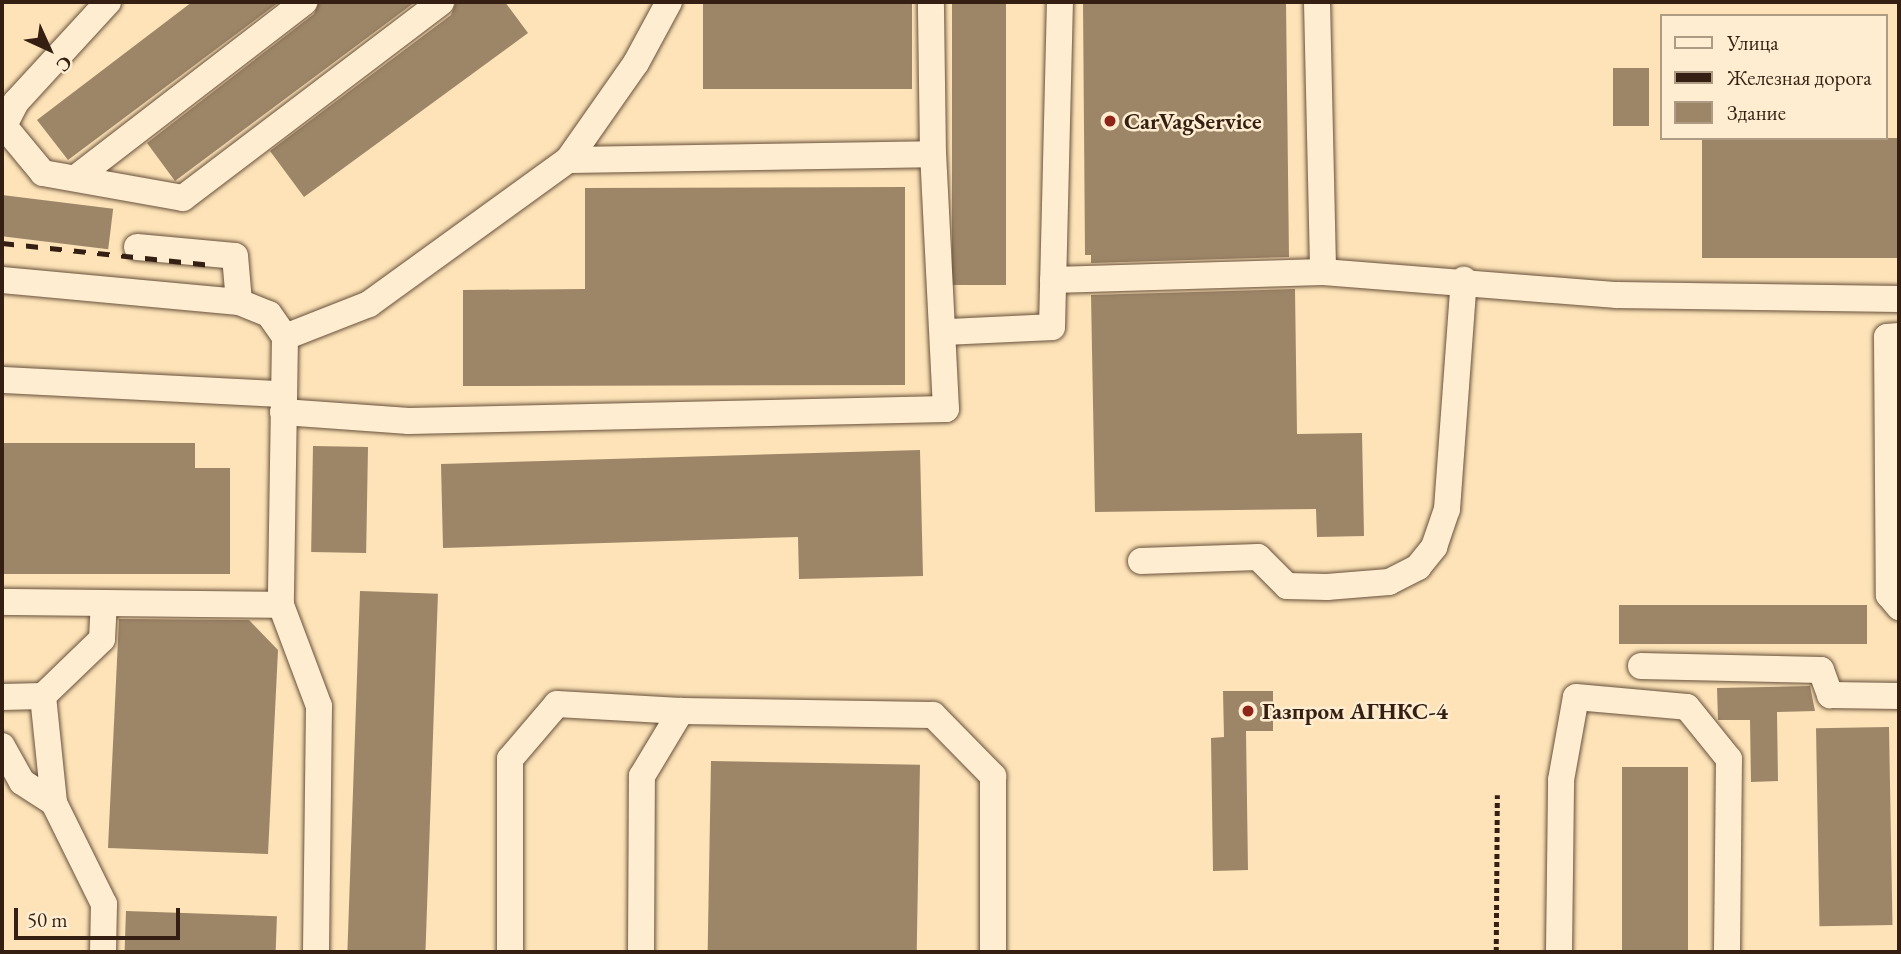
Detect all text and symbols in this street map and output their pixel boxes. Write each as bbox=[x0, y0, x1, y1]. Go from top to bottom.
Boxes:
north arrow bbox=[14, 14, 84, 84]
legend bbox=[1660, 14, 1887, 140]
text: Улица bbox=[1727, 29, 1779, 56]
text: С bbox=[51, 51, 78, 78]
text: Железная дорога bbox=[1727, 64, 1872, 91]
text: Здание bbox=[1727, 99, 1786, 126]
place label: CarVagService bbox=[1124, 107, 1262, 135]
marker: CarVagService bbox=[1102, 113, 1118, 129]
place label: Газпром АГНКС-4 bbox=[1262, 697, 1448, 725]
marker: Газпром АГНКС-4 bbox=[1240, 703, 1256, 719]
scale bar bbox=[18, 894, 184, 938]
text: 50 m bbox=[27, 906, 68, 933]

